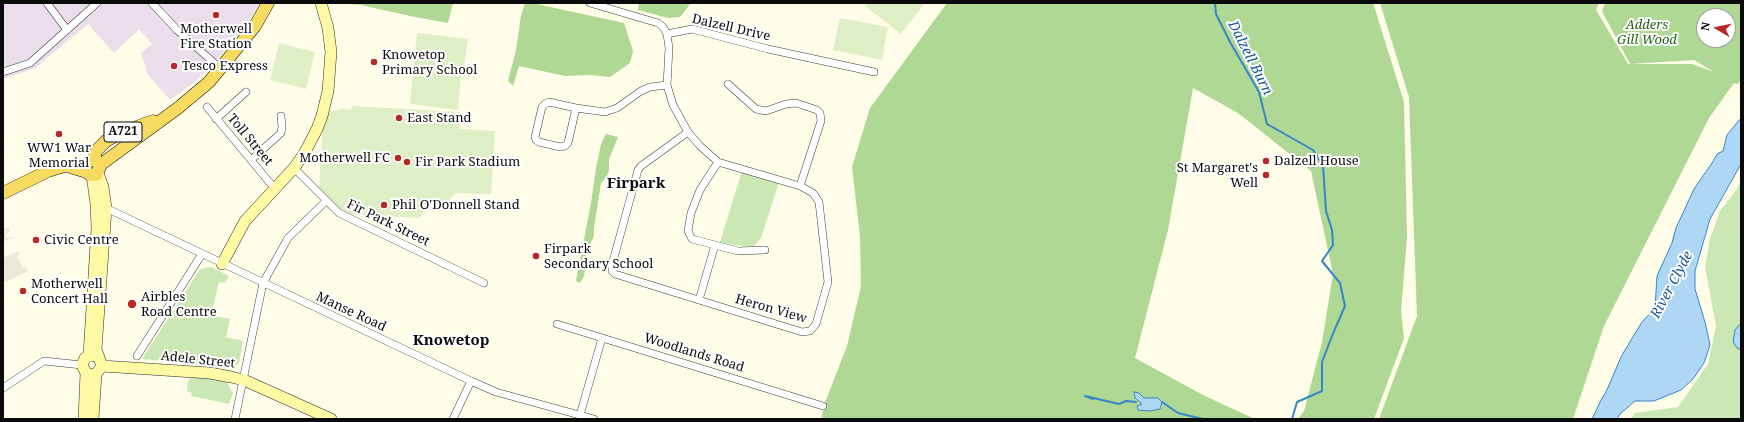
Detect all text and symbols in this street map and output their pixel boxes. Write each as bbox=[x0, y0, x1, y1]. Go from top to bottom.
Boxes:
north arrow bbox=[1696, 8, 1736, 48]
marker: Motherwell Fire Station bbox=[211, 10, 221, 20]
street label: Dalzell Drive bbox=[690, 11, 772, 45]
park label: Adders Gill Wood bbox=[1617, 17, 1677, 48]
water label: Dalzell Burn bbox=[1224, 18, 1276, 98]
place label: Motherwell Fire Station bbox=[180, 21, 252, 52]
text: N bbox=[1697, 21, 1713, 32]
place label: Knowetop Primary School bbox=[382, 47, 477, 78]
marker: Knowetop Primary School bbox=[369, 57, 379, 67]
place label: Tesco Express bbox=[182, 58, 268, 74]
marker: Tesco Express bbox=[169, 61, 179, 71]
place label: East Stand bbox=[407, 110, 472, 126]
street label: Toll Street bbox=[224, 111, 276, 169]
marker: East Stand bbox=[394, 113, 404, 123]
road number: A721 bbox=[104, 122, 142, 142]
marker: WW1 War Memorial bbox=[54, 129, 64, 139]
place label: WW1 War Memorial bbox=[27, 140, 91, 171]
place label: Motherwell FC bbox=[299, 150, 390, 166]
marker: Motherwell FC bbox=[393, 153, 403, 163]
place label: Dalzell House bbox=[1274, 153, 1359, 169]
place label: Fir Park Stadium bbox=[415, 154, 520, 170]
marker: Dalzell House bbox=[1261, 156, 1271, 166]
marker: Fir Park Stadium bbox=[402, 157, 412, 167]
place label: St Margaret's Well bbox=[1177, 160, 1258, 191]
marker: St Margaret's Well bbox=[1261, 170, 1271, 180]
district label: Firpark bbox=[607, 175, 665, 193]
street label: Fir Park Street bbox=[344, 196, 432, 250]
place label: Phil O'Donnell Stand bbox=[392, 197, 520, 213]
marker: Phil O'Donnell Stand bbox=[379, 200, 389, 210]
place label: Civic Centre bbox=[44, 232, 119, 248]
marker: Civic Centre bbox=[31, 235, 41, 245]
place label: Firpark Secondary School bbox=[544, 241, 653, 272]
water label: River Clyde bbox=[1647, 249, 1697, 321]
marker: Firpark Secondary School bbox=[531, 251, 541, 261]
place label: Motherwell Concert Hall bbox=[31, 276, 108, 307]
marker: Motherwell Concert Hall bbox=[18, 286, 28, 296]
place label: Airbles Road Centre bbox=[141, 289, 217, 320]
street label: Manse Road bbox=[314, 289, 388, 335]
street label: Heron View bbox=[733, 291, 809, 327]
marker: Airbles Road Centre bbox=[126, 298, 138, 310]
street label: Woodlands Road bbox=[642, 330, 746, 376]
district label: Knowetop bbox=[413, 332, 489, 350]
street label: Adele Street bbox=[160, 348, 236, 372]

